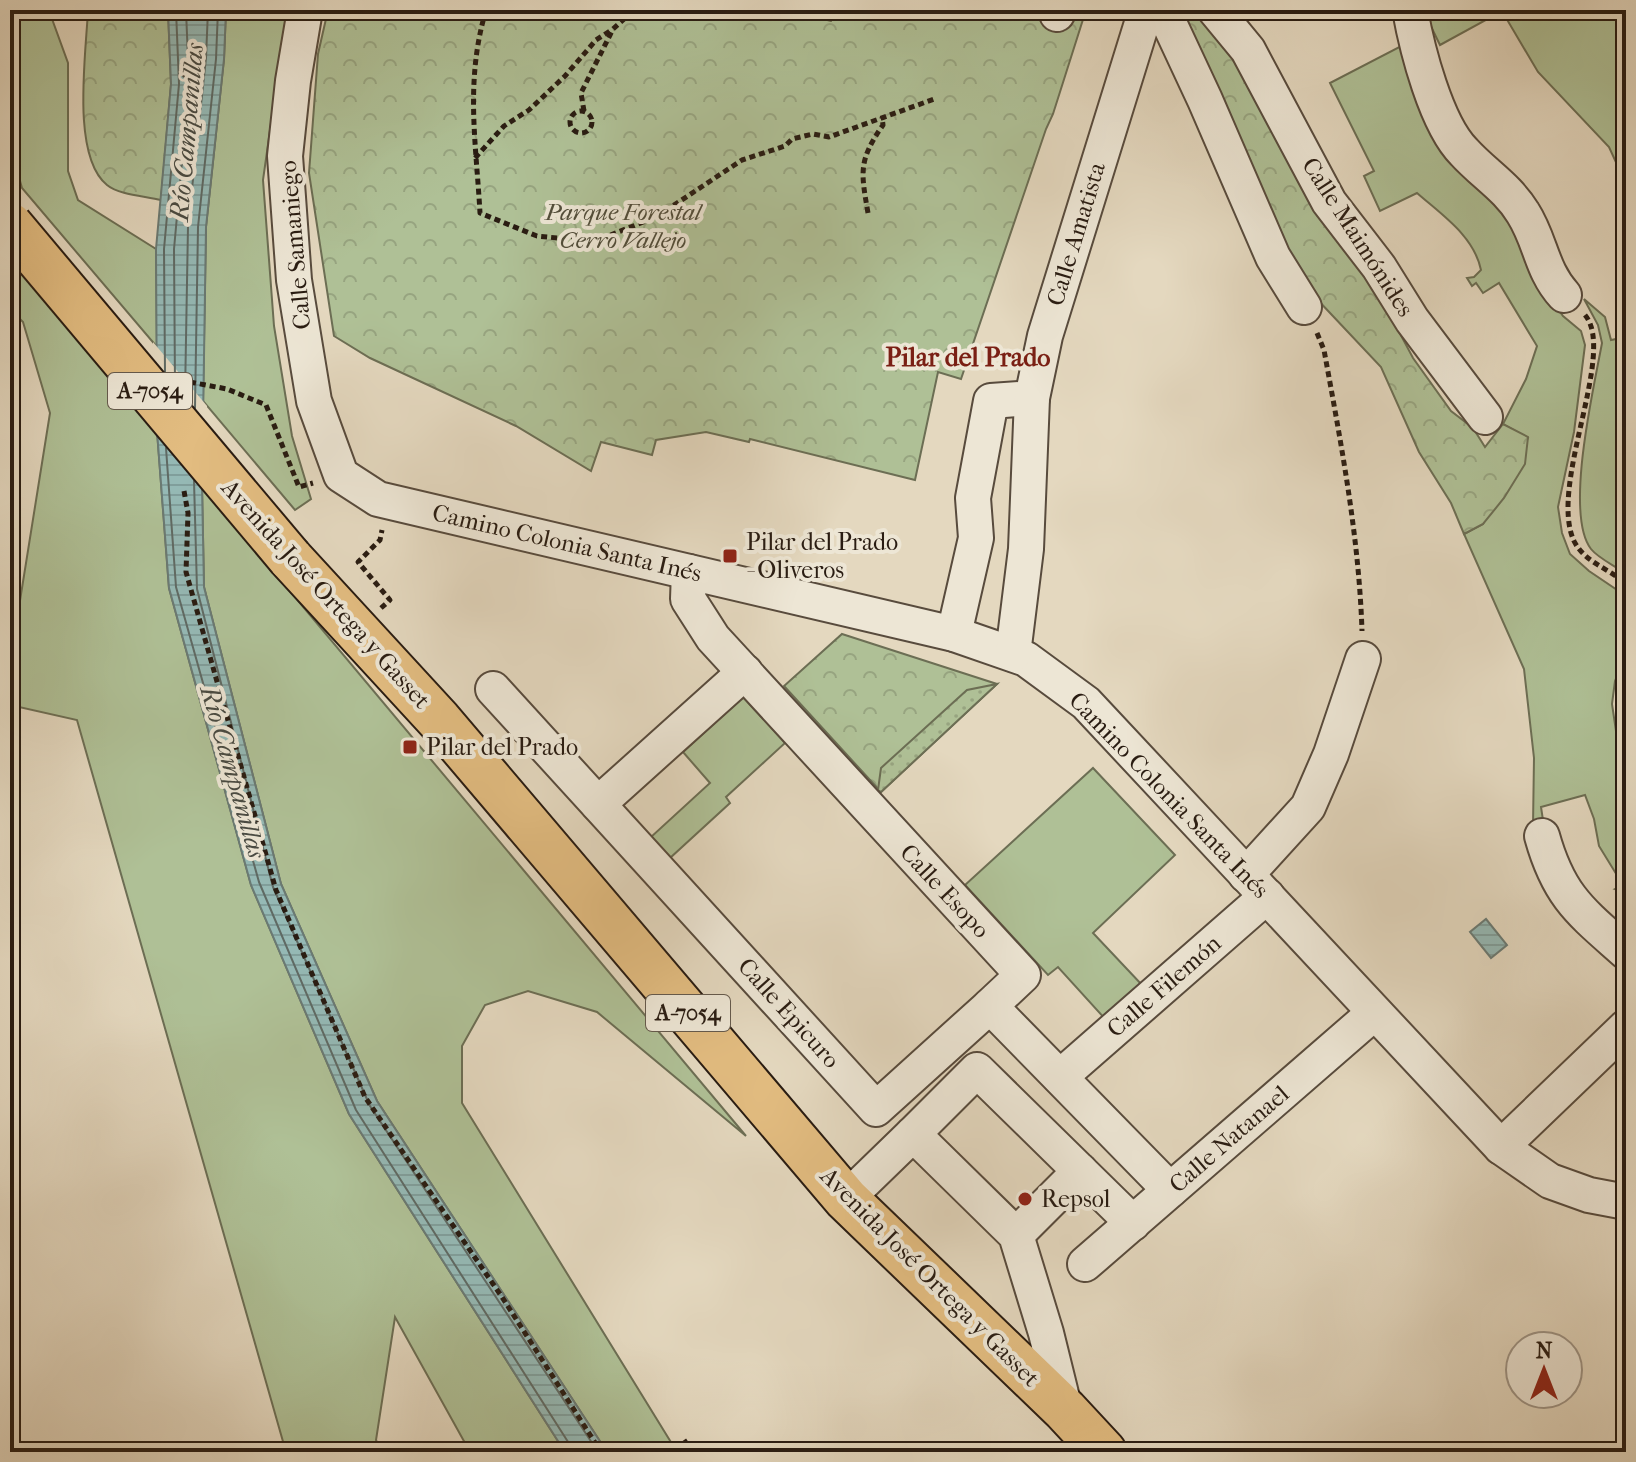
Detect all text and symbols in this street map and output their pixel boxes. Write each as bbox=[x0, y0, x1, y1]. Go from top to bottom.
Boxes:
water label: Río Campanillas bbox=[164, 41, 210, 224]
street label: Calle Maimónides bbox=[1296, 152, 1420, 322]
street label: Calle Amatista bbox=[1041, 158, 1111, 309]
street label: Calle Samaniego bbox=[274, 159, 316, 331]
park label: Parque Forestal Cerro Vallejo bbox=[544, 198, 704, 254]
district label: Pilar del Prado bbox=[886, 342, 1051, 373]
road number: A-7054 bbox=[108, 373, 192, 409]
street label: Avenida José Ortega y Gasset bbox=[215, 473, 436, 714]
street label: Camino Colonia Santa Inés bbox=[430, 498, 704, 588]
place label: Pilar del Prado - Oliveros bbox=[746, 528, 898, 584]
marker: Pilar del Prado - Oliveros bbox=[721, 547, 739, 565]
water label: Río Campanillas bbox=[193, 680, 273, 863]
street label: Camino Colonia Santa Inés bbox=[1063, 686, 1275, 904]
place label: Pilar del Prado bbox=[426, 733, 578, 761]
marker: Pilar del Prado bbox=[401, 738, 419, 756]
street label: Calle Esopo bbox=[894, 838, 996, 944]
street label: Calle Filemón bbox=[1101, 929, 1227, 1043]
street label: Calle Epicuro bbox=[732, 952, 846, 1074]
road number: A-7054 bbox=[646, 995, 730, 1031]
street label: Calle Natanael bbox=[1163, 1079, 1295, 1199]
street label: Avenida José Ortega y Gasset bbox=[814, 1161, 1046, 1393]
place label: Repsol bbox=[1041, 1185, 1111, 1213]
marker: Repsol bbox=[1016, 1190, 1034, 1208]
north arrow bbox=[1504, 1330, 1584, 1410]
text: N bbox=[1536, 1338, 1553, 1364]

